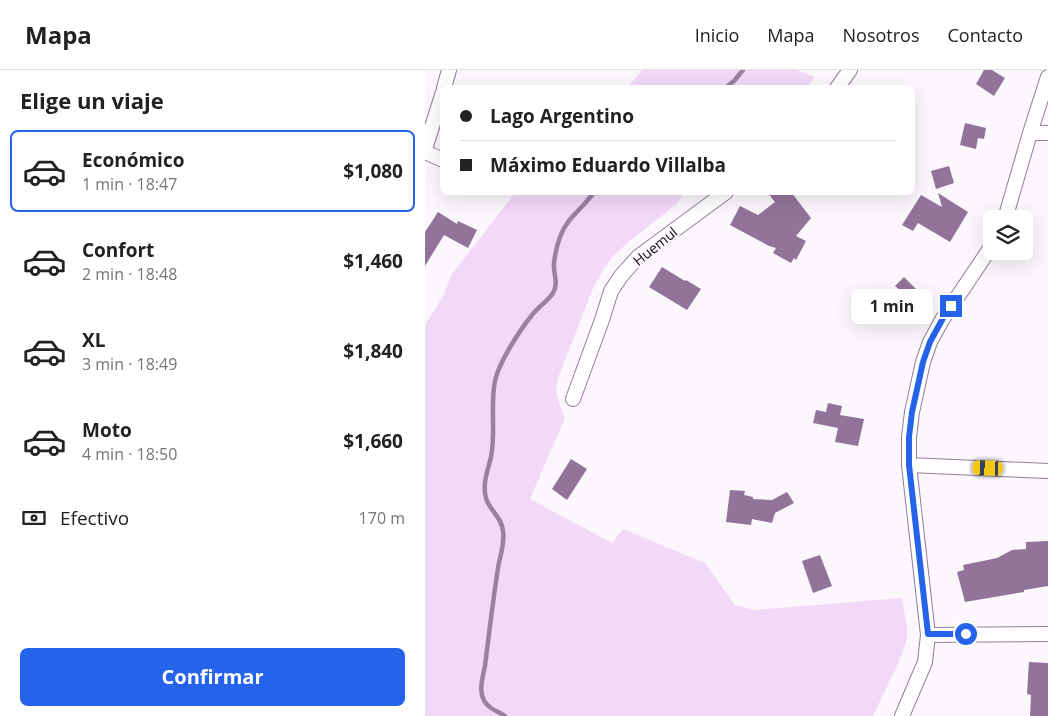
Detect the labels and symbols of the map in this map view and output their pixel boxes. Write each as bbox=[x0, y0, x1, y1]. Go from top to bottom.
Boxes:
street label: Huemul bbox=[629, 222, 681, 270]
callout: 1 min bbox=[851, 288, 933, 324]
route end bbox=[940, 295, 962, 317]
car bbox=[972, 460, 1003, 476]
route start bbox=[955, 623, 977, 645]

